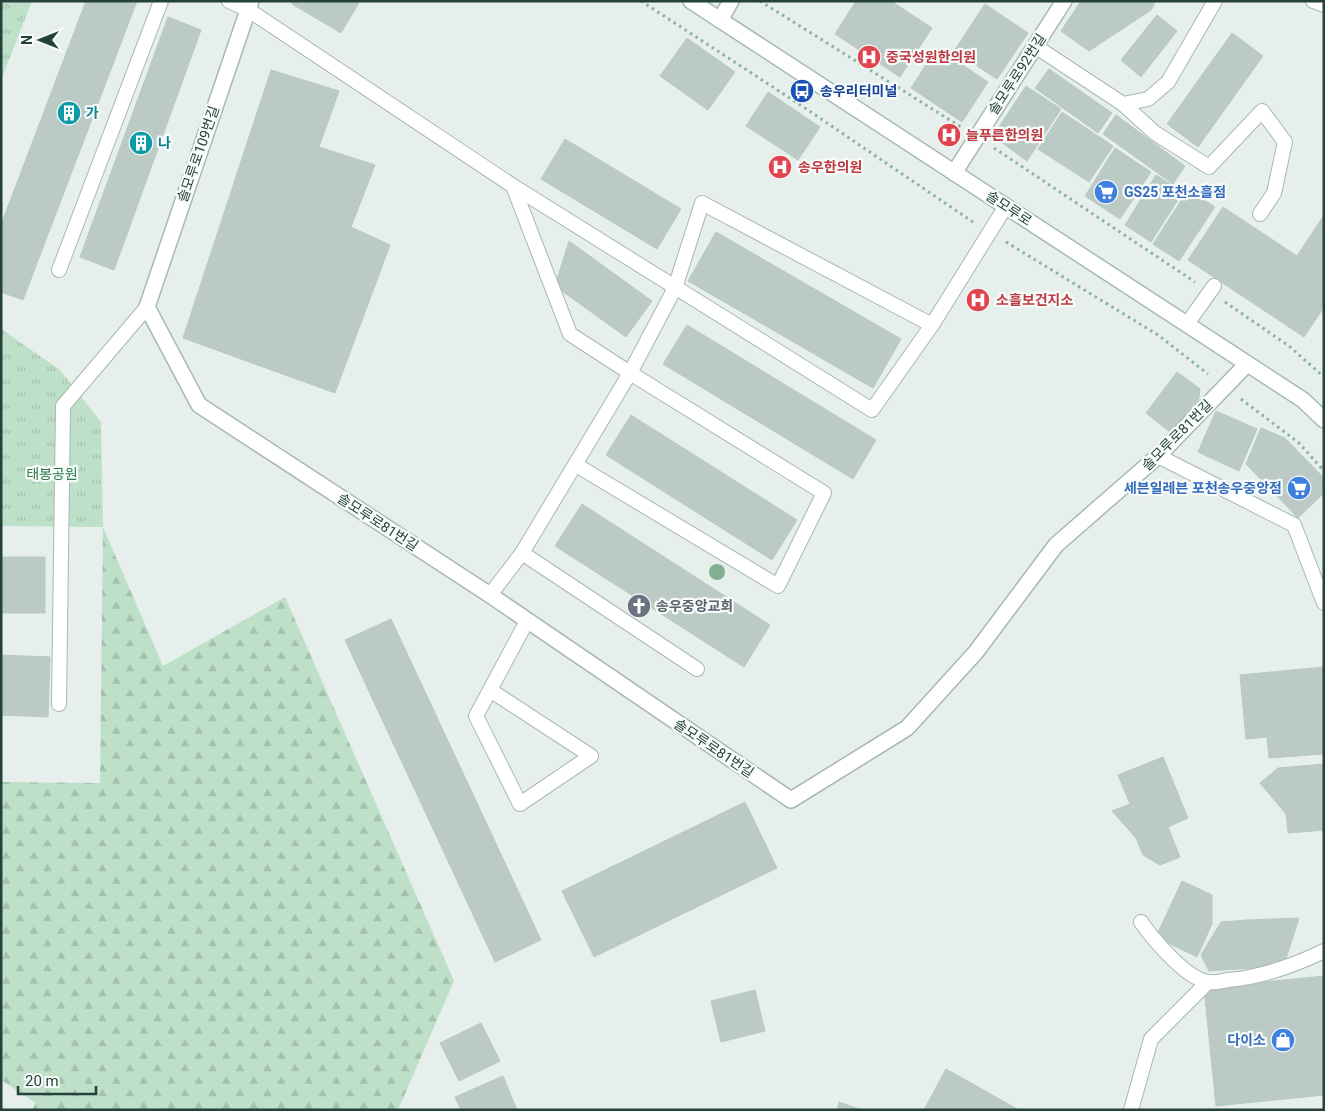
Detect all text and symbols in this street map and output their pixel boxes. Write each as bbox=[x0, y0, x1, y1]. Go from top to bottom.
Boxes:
north arrow bbox=[15, 15, 65, 65]
street label: 솔모루로92번길 bbox=[985, 31, 1049, 117]
text: N bbox=[19, 35, 35, 45]
hospital icon: 중국성원한의원 bbox=[856, 44, 882, 70]
place label: 중국성원한의원 bbox=[886, 49, 976, 65]
bus stop icon: 송우리터미널 bbox=[789, 78, 815, 104]
place label: 송우리터미널 bbox=[820, 83, 897, 99]
building icon: 가 bbox=[56, 100, 82, 126]
street label: 솔모루로109번길 bbox=[174, 104, 222, 204]
place label: 가 bbox=[86, 105, 99, 121]
hospital icon: 늘푸른한의원 bbox=[936, 122, 962, 148]
place label: 늘푸른한의원 bbox=[966, 127, 1043, 143]
building icon: 나 bbox=[128, 130, 154, 156]
place label: 나 bbox=[158, 135, 171, 151]
hospital icon: 송우한의원 bbox=[767, 154, 793, 180]
place label: 송우한의원 bbox=[798, 159, 862, 175]
supermarket icon: GS25 포천소흘점 bbox=[1093, 179, 1119, 205]
place label: GS25 포천소흘점 bbox=[1124, 184, 1226, 200]
street label: 솔모루로 bbox=[983, 187, 1035, 229]
hospital icon: 소흘보건지소 bbox=[965, 287, 991, 313]
place label: 소흘보건지소 bbox=[996, 292, 1073, 308]
street label: 솔모루로81번길 bbox=[1138, 396, 1216, 474]
park label: 태봉공원 bbox=[26, 466, 78, 482]
supermarket icon: 세븐일레븐 포천송우중앙점 bbox=[1286, 475, 1312, 501]
place label: 세븐일레븐 포천송우중앙점 bbox=[1124, 480, 1282, 496]
street label: 솔모루로81번길 bbox=[335, 490, 421, 554]
church icon: 송우중앙교회 bbox=[626, 593, 652, 619]
place label: 송우중앙교회 bbox=[656, 598, 733, 614]
street label: 솔모루로81번길 bbox=[671, 715, 757, 781]
shop icon: 다이소 bbox=[1270, 1027, 1296, 1053]
place label: 다이소 bbox=[1227, 1032, 1266, 1048]
scale bar bbox=[18, 1064, 95, 1096]
text: 20 m bbox=[25, 1072, 59, 1090]

